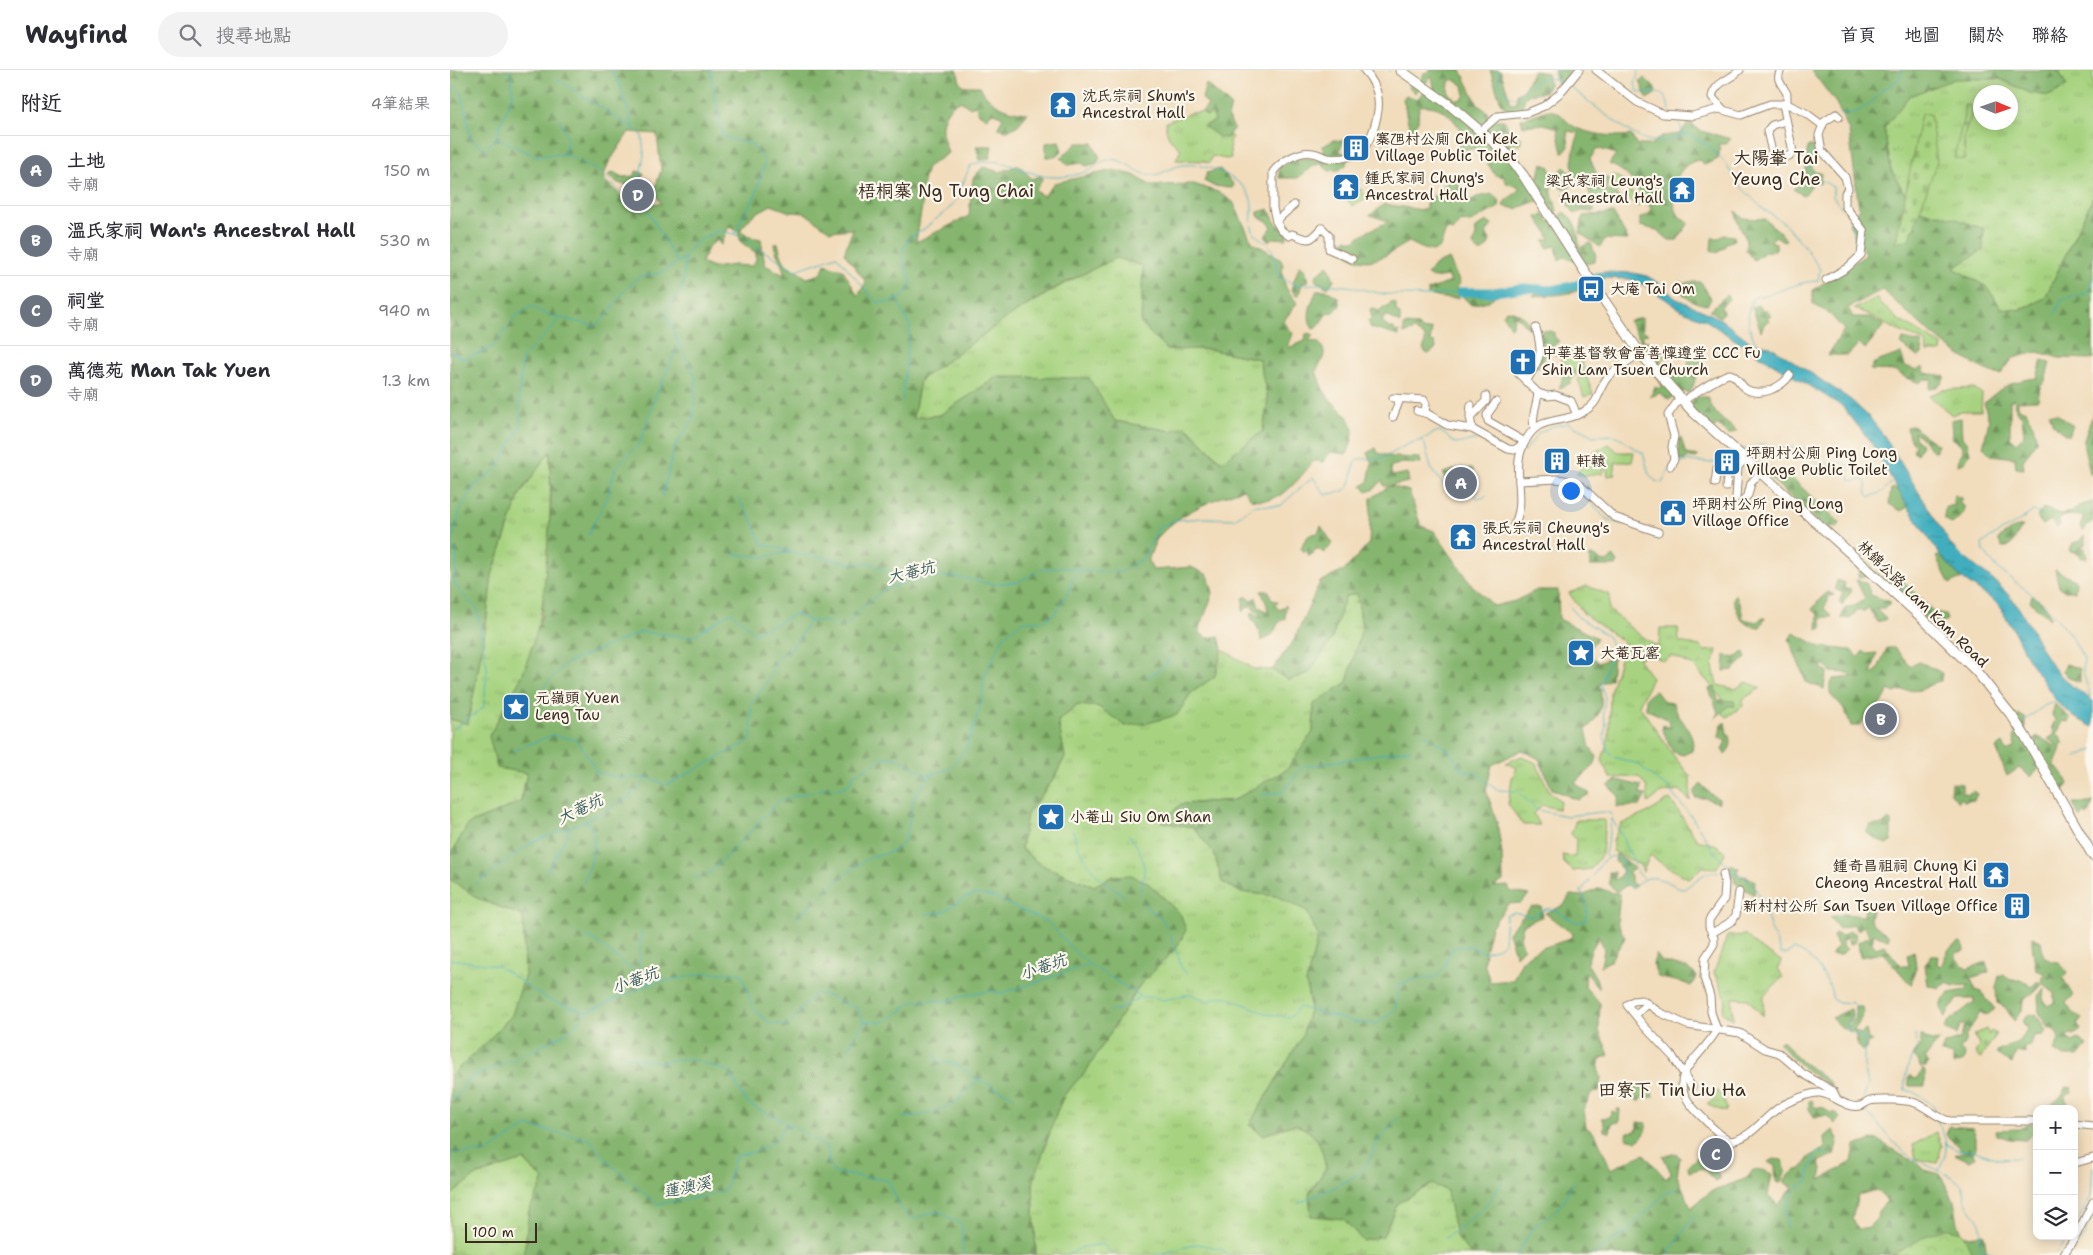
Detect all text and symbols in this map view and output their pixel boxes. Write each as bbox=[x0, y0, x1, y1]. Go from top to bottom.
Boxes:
search box bbox=[158, 12, 508, 57]
text: Wayfind bbox=[25, 19, 128, 51]
icon: search bbox=[176, 21, 204, 49]
text: 搜尋地點 bbox=[216, 23, 292, 48]
text: 首頁 bbox=[1840, 23, 1876, 47]
text: 地圖 bbox=[1904, 23, 1940, 47]
text: 關於 bbox=[1968, 23, 2004, 47]
text: 聯絡 bbox=[2032, 23, 2068, 47]
north arrow bbox=[1973, 85, 2018, 130]
place label: 沈氏宗祠 Shum's Ancestral Hall bbox=[1082, 86, 1196, 123]
text: 附近 bbox=[20, 89, 62, 117]
temple icon: 沈氏宗祠 Shum's Ancestral Hall bbox=[1048, 90, 1078, 120]
text: 4筆結果 bbox=[371, 93, 430, 114]
place label: 寨乪村公廁 Chai Kek Village Public Toilet bbox=[1375, 129, 1518, 166]
building icon: 寨乪村公廁 Chai Kek Village Public Toilet bbox=[1341, 133, 1371, 163]
district label: 大陽輋 Tai Yeung Che bbox=[1731, 146, 1821, 191]
text: 土地 bbox=[67, 148, 105, 173]
text: A bbox=[30, 160, 42, 181]
text: 150 m bbox=[383, 160, 430, 181]
place label: 鍾氏家祠 Chung's Ancestral Hall bbox=[1365, 168, 1484, 205]
place label: 梁氏家祠 Leung's Ancestral Hall bbox=[1545, 171, 1663, 208]
temple icon: 鍾氏家祠 Chung's Ancestral Hall bbox=[1331, 172, 1361, 202]
text: 寺廟 bbox=[67, 174, 99, 195]
temple icon: 梁氏家祠 Leung's Ancestral Hall bbox=[1667, 175, 1697, 205]
pin: D bbox=[622, 176, 654, 214]
district label: 梧桐寨 Ng Tung Chai bbox=[858, 179, 1034, 203]
text: 溫氏家祠 Wan's Ancestral Hall bbox=[67, 218, 356, 243]
text: B bbox=[31, 230, 41, 251]
text: 530 m bbox=[380, 230, 430, 251]
text: 寺廟 bbox=[67, 244, 99, 265]
bus stop icon: 大庵 Tai Om bbox=[1576, 274, 1606, 304]
place label: 大庵 Tai Om bbox=[1610, 279, 1695, 299]
text: 祠堂 bbox=[67, 288, 105, 313]
text: C bbox=[31, 300, 41, 321]
text: 940 m bbox=[378, 300, 430, 321]
text: 寺廟 bbox=[67, 314, 99, 335]
place label: 中華基督教會富善懍遵堂 CCC Fu Shin Lam Tsuen Church bbox=[1542, 343, 1761, 380]
church icon: 中華基督教會富善懍遵堂 CCC Fu Shin Lam Tsuen Church bbox=[1508, 347, 1538, 377]
text: 萬德苑 Man Tak Yuen bbox=[67, 358, 270, 383]
text: D bbox=[30, 370, 42, 391]
text: 1.3 km bbox=[382, 370, 430, 391]
text: 寺廟 bbox=[67, 384, 99, 405]
place label: 坪朗村公廁 Ping Long Village Public Toilet bbox=[1746, 443, 1897, 480]
building icon: 軒轅 bbox=[1542, 446, 1572, 476]
building icon: 坪朗村公廁 Ping Long Village Public Toilet bbox=[1712, 447, 1742, 477]
place label: 軒轅 bbox=[1576, 451, 1606, 471]
pin: A bbox=[1445, 464, 1477, 502]
your location bbox=[1558, 478, 1584, 504]
place label: 坪朗村公所 Ping Long Village Office bbox=[1692, 494, 1843, 531]
public building icon: 坪朗村公所 Ping Long Village Office bbox=[1658, 498, 1688, 528]
place label: 張氏宗祠 Cheung's Ancestral Hall bbox=[1482, 518, 1610, 555]
temple icon: 張氏宗祠 Cheung's Ancestral Hall bbox=[1448, 522, 1478, 552]
street label: 林錦公路 Lam Kam Road bbox=[1853, 536, 1993, 672]
water label: 大菴坑 bbox=[885, 556, 939, 588]
place icon: 大菴瓦窰 bbox=[1566, 638, 1596, 668]
place label: 大菴瓦窰 bbox=[1600, 643, 1660, 663]
place label: 元嶺頭 Yuen Leng Tau bbox=[535, 688, 619, 725]
place icon: 元嶺頭 Yuen Leng Tau bbox=[501, 692, 531, 722]
pin: B bbox=[1865, 700, 1897, 738]
water label: 大菴坑 bbox=[554, 788, 608, 829]
place icon: 小菴山 Siu Om Shan bbox=[1036, 802, 1066, 832]
place label: 小菴山 Siu Om Shan bbox=[1070, 807, 1211, 827]
place label: 鍾奇昌祖祠 Chung Ki Cheong Ancestral Hall bbox=[1815, 856, 1977, 893]
temple icon: 鍾奇昌祖祠 Chung Ki Cheong Ancestral Hall bbox=[1981, 860, 2011, 890]
building icon: 新村村公所 San Tsuen Village Office bbox=[2002, 891, 2032, 921]
place label: 新村村公所 San Tsuen Village Office bbox=[1743, 896, 1998, 916]
water label: 小菴坑 bbox=[1017, 949, 1071, 985]
water label: 小菴坑 bbox=[609, 961, 663, 998]
district label: 田寮下 Tin Liu Ha bbox=[1598, 1078, 1746, 1102]
map controls bbox=[2033, 1105, 2078, 1240]
button: + bbox=[2033, 1105, 2078, 1150]
pin: C bbox=[1700, 1135, 1732, 1173]
button: − bbox=[2033, 1150, 2078, 1195]
water label: 蓮澳溪 bbox=[661, 1172, 714, 1202]
button: layers bbox=[2033, 1195, 2078, 1240]
scale bar bbox=[465, 1220, 538, 1243]
text: 100 m bbox=[472, 1223, 514, 1241]

